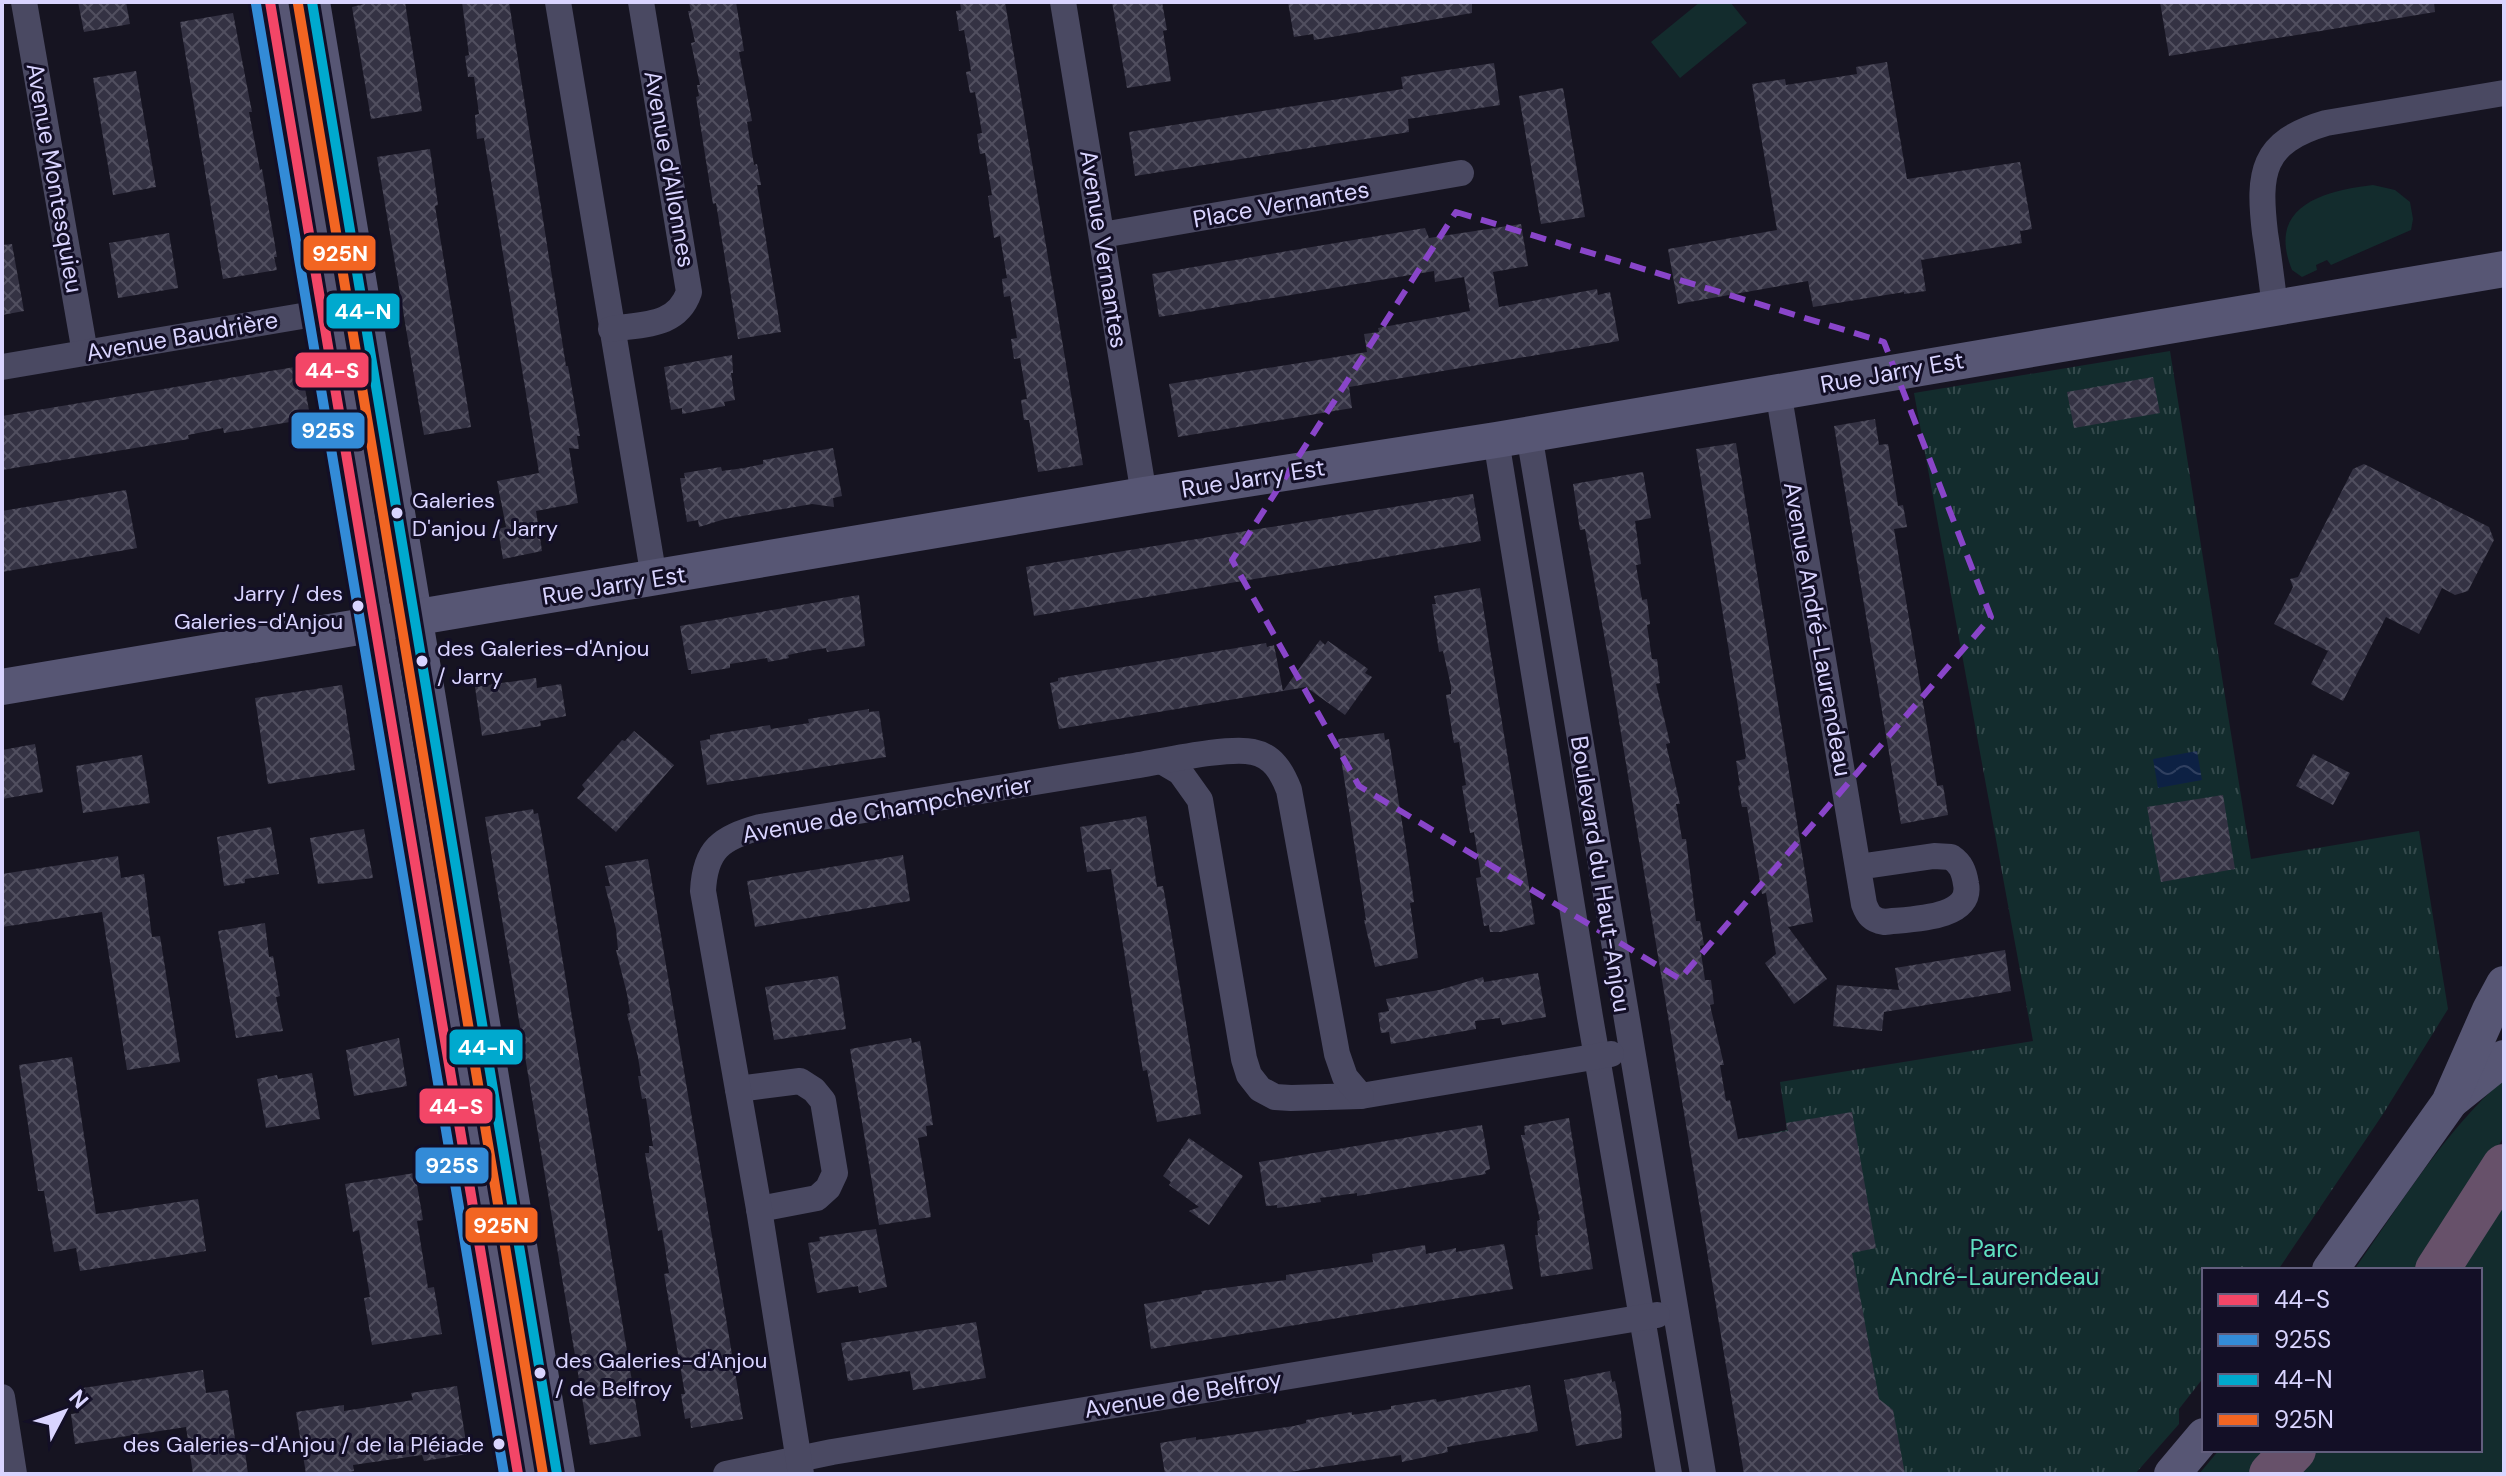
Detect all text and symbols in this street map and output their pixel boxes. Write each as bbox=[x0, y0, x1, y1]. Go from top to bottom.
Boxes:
street label: Avenue Montesquieu bbox=[20, 61, 90, 295]
street label: Avenue d'Allonnes bbox=[637, 68, 703, 270]
street label: Avenue Vernantes bbox=[1073, 148, 1135, 350]
street label: Place Vernantes bbox=[1190, 173, 1372, 235]
line badge: 925N bbox=[302, 234, 377, 272]
text: 925N bbox=[312, 239, 368, 268]
line badge: 44-N bbox=[325, 292, 401, 330]
text: 44-N bbox=[334, 297, 392, 326]
street label: Avenue Baudrière bbox=[83, 304, 281, 368]
street label: Rue Jarry Est bbox=[1818, 344, 1966, 400]
line badge: 44-S bbox=[294, 351, 370, 389]
text: 44-S bbox=[305, 356, 359, 385]
line badge: 925S bbox=[290, 411, 366, 450]
text: 925S bbox=[301, 416, 355, 445]
street label: Rue Jarry Est bbox=[1179, 451, 1327, 505]
street label: Avenue André-Laurendeau bbox=[1777, 479, 1859, 779]
place label: Galeries D'anjou / Jarry bbox=[412, 486, 558, 543]
marker: Galeries D'anjou / Jarry bbox=[389, 505, 405, 521]
street label: Rue Jarry Est bbox=[540, 558, 688, 612]
place label: Jarry / des Galeries-d'Anjou bbox=[174, 579, 343, 636]
marker: Jarry / des Galeries-d'Anjou bbox=[350, 598, 366, 614]
place label: des Galeries-d'Anjou / Jarry bbox=[437, 634, 649, 691]
marker: des Galeries-d'Anjou / Jarry bbox=[414, 653, 430, 669]
street label: Boulevard du Haut-Anjou bbox=[1564, 734, 1638, 1014]
street label: Avenue de Champchevrier bbox=[740, 768, 1035, 850]
line badge: 44-N bbox=[448, 1028, 524, 1066]
text: 44-N bbox=[457, 1033, 515, 1062]
line badge: 44-S bbox=[418, 1087, 494, 1125]
text: 44-S bbox=[429, 1092, 483, 1121]
line badge: 925S bbox=[414, 1146, 490, 1185]
text: 925S bbox=[425, 1151, 479, 1180]
line badge: 925N bbox=[464, 1206, 539, 1244]
text: 925N bbox=[473, 1211, 529, 1240]
park label: Parc André-Laurendeau bbox=[1889, 1233, 2099, 1292]
legend bbox=[2202, 1268, 2482, 1452]
text: 44-S bbox=[2274, 1284, 2330, 1315]
text: 925S bbox=[2274, 1324, 2331, 1355]
place label: des Galeries-d'Anjou / de Belfroy bbox=[555, 1346, 767, 1403]
street label: Avenue de Belfroy bbox=[1082, 1363, 1284, 1425]
text: 44-N bbox=[2274, 1364, 2333, 1395]
marker: des Galeries-d'Anjou / de Belfroy bbox=[532, 1365, 548, 1381]
north arrow bbox=[24, 1372, 104, 1452]
text: N bbox=[63, 1384, 95, 1415]
text: 925N bbox=[2274, 1404, 2334, 1435]
place label: des Galeries-d'Anjou / de la Pléiade bbox=[123, 1430, 484, 1459]
marker: des Galeries-d'Anjou / de la Pléiade bbox=[491, 1436, 507, 1452]

